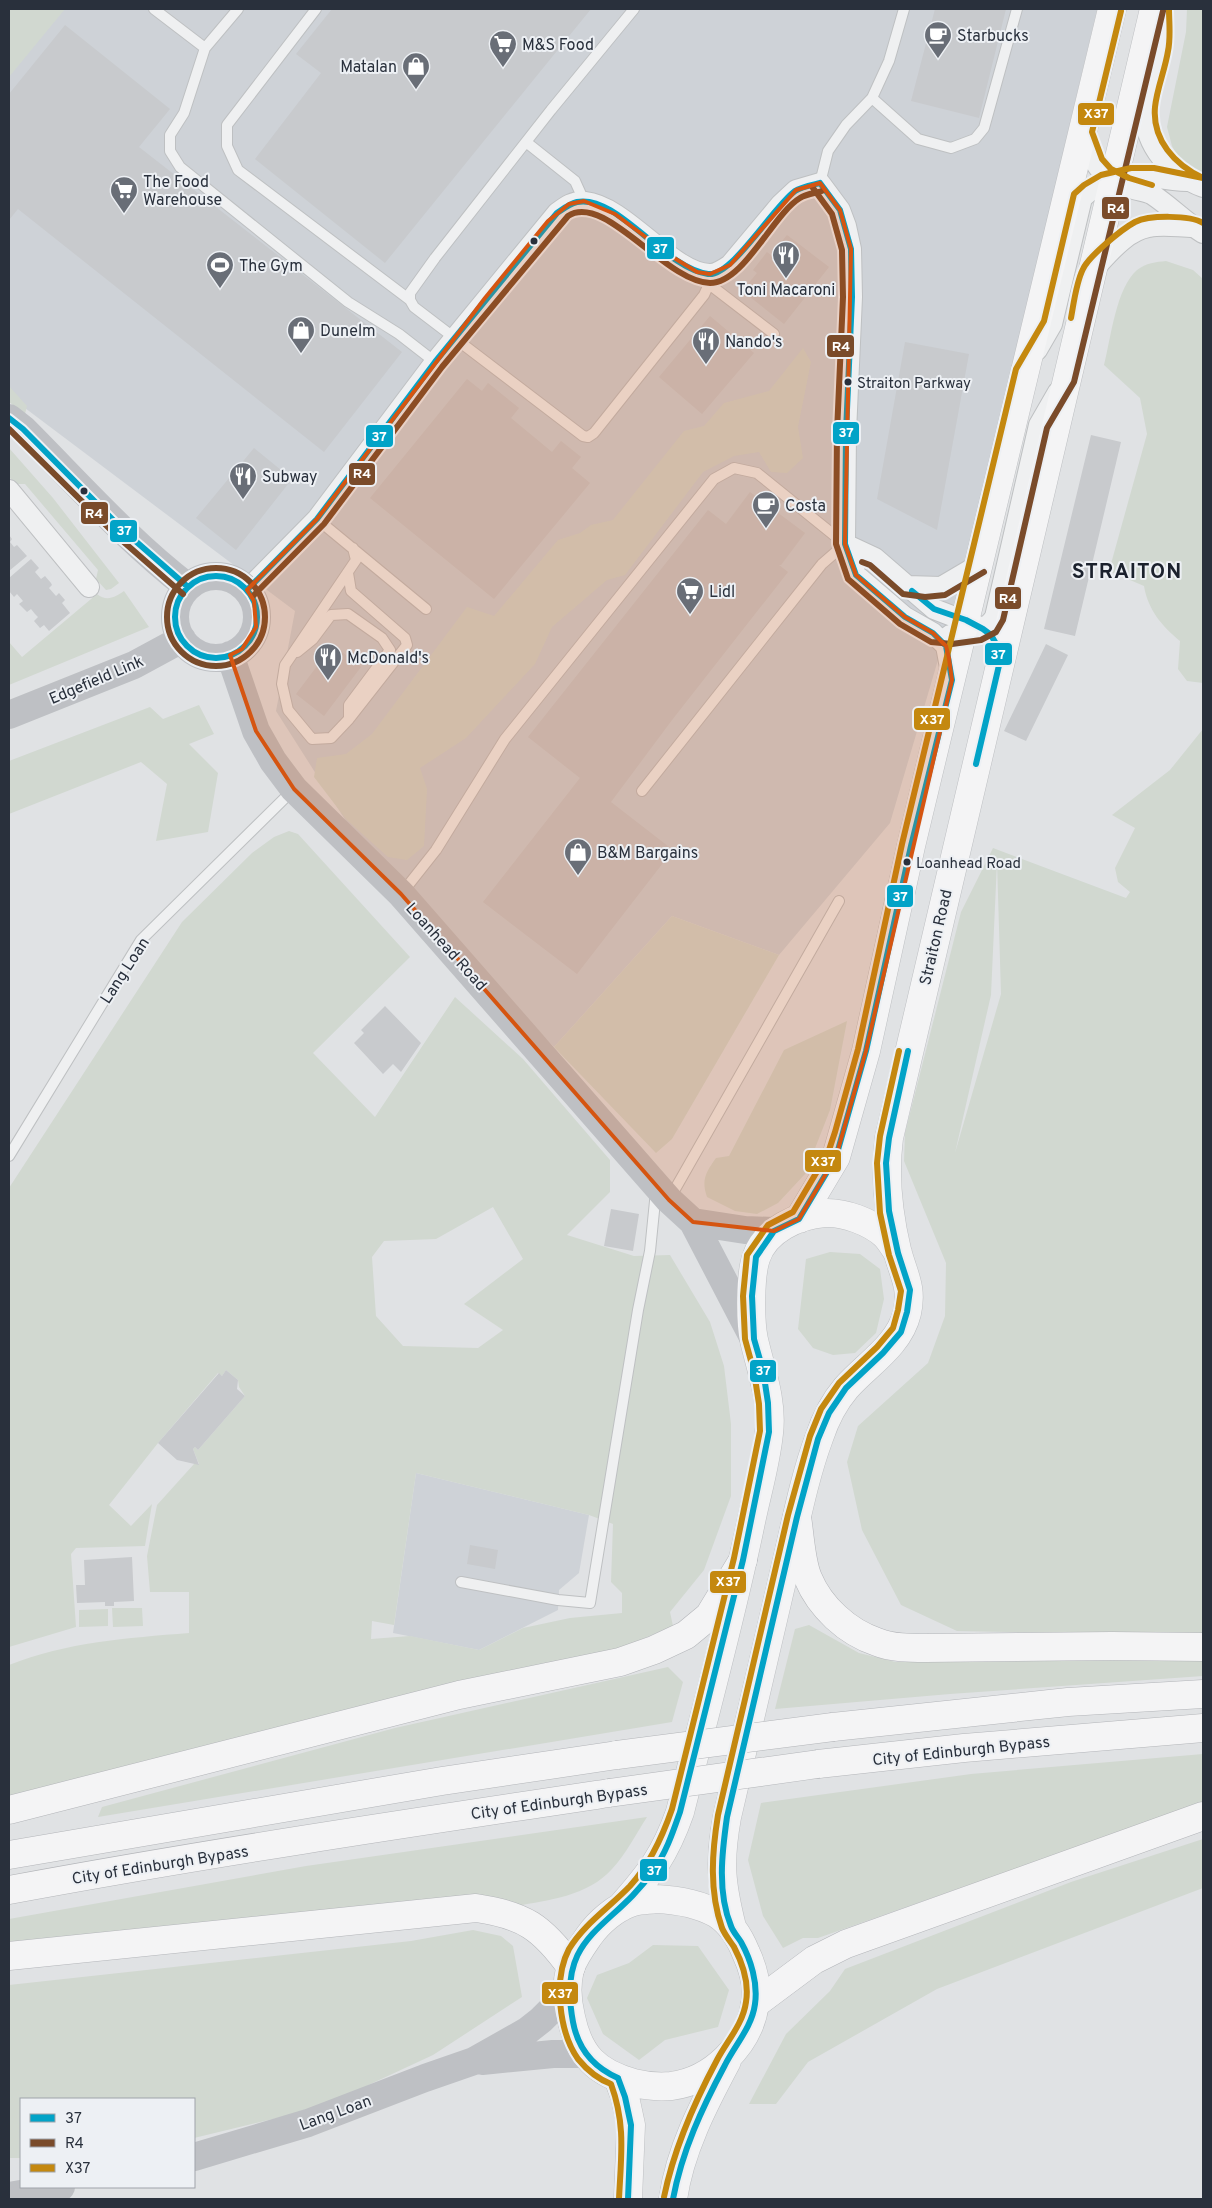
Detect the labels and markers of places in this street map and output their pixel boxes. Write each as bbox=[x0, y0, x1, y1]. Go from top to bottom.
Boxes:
cafe icon: Starbucks bbox=[923, 20, 953, 59]
place label: Starbucks bbox=[957, 27, 1029, 47]
supermarket icon: M&S Food bbox=[488, 29, 518, 68]
place label: M&S Food bbox=[522, 36, 594, 56]
shop icon: Matalan bbox=[401, 51, 431, 90]
place label: Matalan bbox=[340, 58, 397, 78]
place label: The Food Warehouse bbox=[143, 173, 222, 211]
supermarket icon: The Food Warehouse bbox=[109, 175, 139, 214]
unlabelled marker bbox=[529, 236, 539, 246]
restaurant icon: Toni Macaroni bbox=[771, 240, 801, 279]
sports icon: The Gym bbox=[205, 250, 235, 289]
place label: The Gym bbox=[239, 257, 303, 277]
place label: Toni Macaroni bbox=[737, 281, 835, 301]
shop icon: Dunelm bbox=[286, 315, 316, 354]
place label: Dunelm bbox=[320, 322, 376, 342]
restaurant icon: Nando's bbox=[691, 326, 721, 365]
place label: Nando's bbox=[725, 333, 783, 353]
place label: Straiton Parkway bbox=[857, 375, 971, 394]
marker: Straiton Parkway bbox=[843, 377, 853, 387]
restaurant icon: Subway bbox=[228, 461, 258, 500]
place label: Subway bbox=[262, 468, 318, 488]
unlabelled marker bbox=[79, 486, 89, 496]
cafe icon: Costa bbox=[751, 490, 781, 529]
place label: Costa bbox=[785, 497, 826, 517]
supermarket icon: Lidl bbox=[675, 576, 705, 615]
place label: Lidl bbox=[709, 583, 735, 603]
restaurant icon: McDonald's bbox=[313, 642, 343, 681]
place label: McDonald's bbox=[347, 649, 429, 669]
shop icon: B&M Bargains bbox=[563, 837, 593, 876]
place label: B&M Bargains bbox=[597, 844, 698, 864]
place label: Loanhead Road bbox=[916, 855, 1021, 874]
marker: Loanhead Road bbox=[902, 857, 912, 867]

